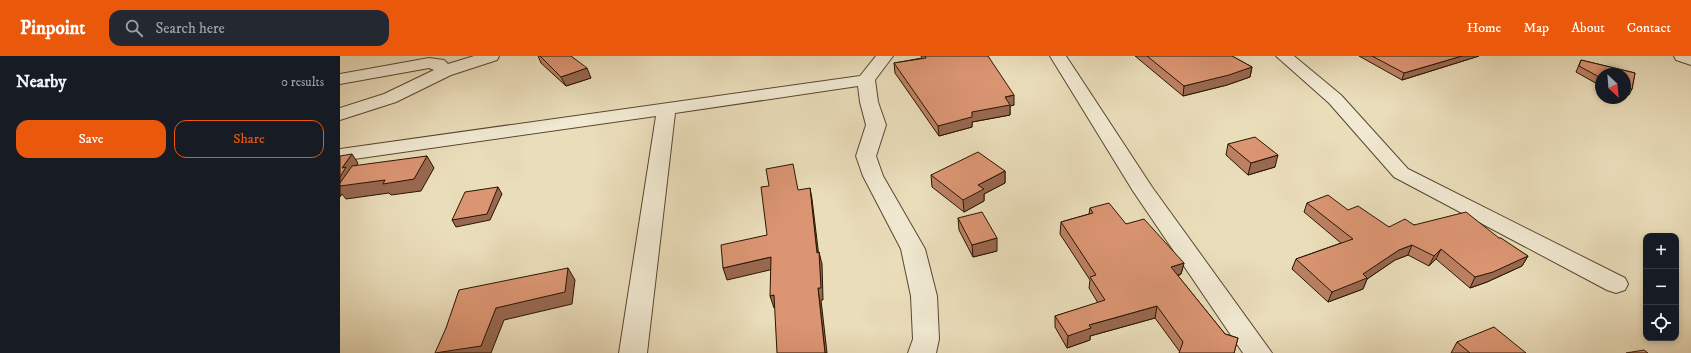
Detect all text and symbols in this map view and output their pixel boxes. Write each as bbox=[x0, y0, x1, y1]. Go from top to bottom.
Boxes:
search box bbox=[109, 10, 389, 46]
text: Pinpoint bbox=[20, 17, 85, 40]
icon: search bbox=[123, 17, 145, 39]
text: Search here bbox=[155, 19, 225, 38]
text: Home bbox=[1467, 19, 1501, 37]
text: Map bbox=[1523, 19, 1549, 37]
text: About bbox=[1571, 19, 1605, 37]
text: Contact bbox=[1627, 19, 1671, 37]
north arrow bbox=[1595, 68, 1631, 104]
text: Nearby bbox=[16, 71, 66, 93]
text: 0 results bbox=[281, 74, 324, 90]
button: Save bbox=[16, 120, 166, 158]
button: Share bbox=[174, 120, 324, 158]
map controls bbox=[1643, 233, 1679, 341]
button: + bbox=[1643, 233, 1679, 269]
button: − bbox=[1643, 269, 1679, 305]
button: locate bbox=[1643, 305, 1679, 341]

